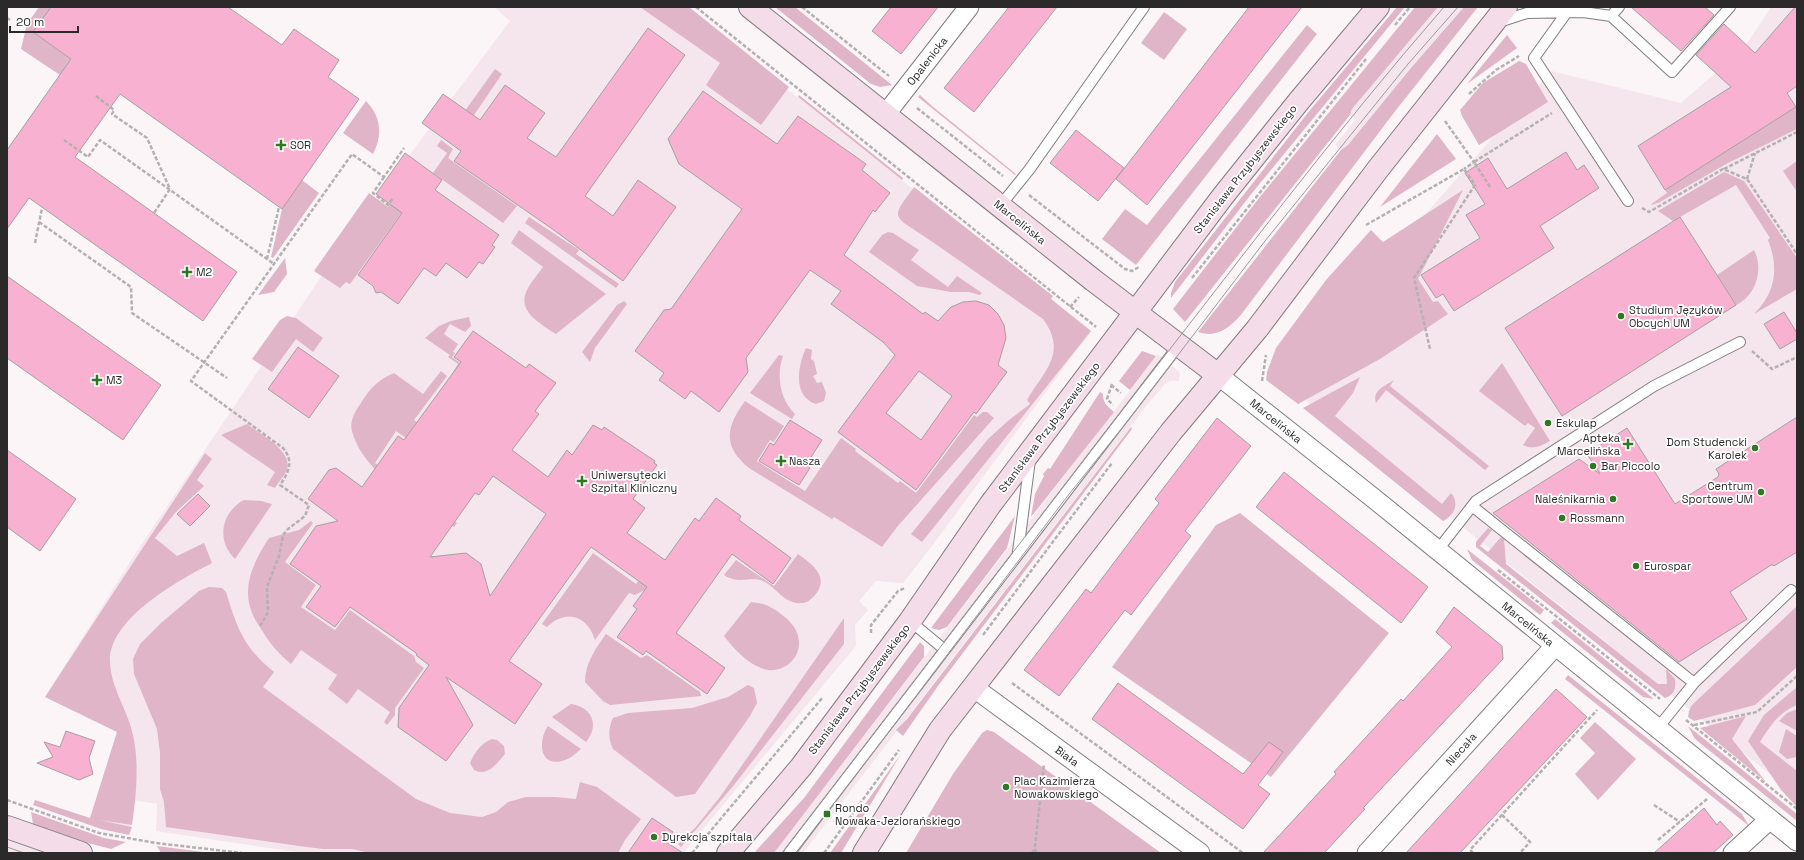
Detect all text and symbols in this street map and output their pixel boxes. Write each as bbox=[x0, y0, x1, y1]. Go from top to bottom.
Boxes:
scale bar bbox=[10, 8, 78, 34]
text: 20 m bbox=[16, 14, 44, 30]
street label: Opalenicka bbox=[904, 33, 951, 88]
street label: Stanisława Przybyszewskiego bbox=[1190, 102, 1300, 236]
place label: SOR bbox=[290, 138, 311, 152]
marker: SOR bbox=[275, 139, 287, 151]
street label: Marcelińska bbox=[991, 197, 1049, 248]
place label: M2 bbox=[196, 265, 213, 279]
marker: M2 bbox=[181, 266, 193, 278]
place label: Studium Języków Obcych UM bbox=[1629, 303, 1723, 330]
marker: Studium Języków Obcych UM bbox=[1616, 311, 1626, 321]
street label: Stanisława Przybyszewskiego bbox=[995, 359, 1103, 495]
place label: M3 bbox=[106, 373, 123, 387]
marker: M3 bbox=[91, 374, 103, 386]
street label: Marcelińska bbox=[1247, 396, 1305, 447]
place label: Eskulap bbox=[1556, 416, 1597, 430]
marker: Eskulap bbox=[1543, 418, 1553, 428]
place label: Apteka Marcelińska bbox=[1557, 431, 1621, 458]
place label: Dom Studencki Karolek bbox=[1667, 435, 1747, 462]
marker: Apteka Marcelińska bbox=[1623, 439, 1633, 449]
marker: Dom Studencki Karolek bbox=[1750, 443, 1760, 453]
place label: Nasza bbox=[789, 454, 821, 468]
marker: Nasza bbox=[776, 456, 786, 466]
place label: Bar Piccolo bbox=[1601, 459, 1661, 473]
marker: Bar Piccolo bbox=[1588, 461, 1598, 471]
place label: Uniwersytecki Szpital Kliniczny bbox=[591, 468, 677, 495]
marker: Uniwersytecki Szpital Kliniczny bbox=[576, 475, 588, 487]
place label: Centrum Sportowe UM bbox=[1682, 479, 1753, 506]
marker: Centrum Sportowe UM bbox=[1756, 487, 1766, 497]
place label: Naleśnikarnia bbox=[1535, 492, 1606, 506]
marker: Naleśnikarnia bbox=[1608, 494, 1618, 504]
place label: Rossmann bbox=[1570, 511, 1625, 525]
marker: Rossmann bbox=[1557, 513, 1567, 523]
place label: Eurospar bbox=[1644, 559, 1691, 573]
marker: Eurospar bbox=[1631, 561, 1641, 571]
street label: Marcelińska bbox=[1499, 599, 1557, 650]
street label: Stanisława Przybyszewskiego bbox=[805, 621, 913, 757]
street label: Niecała bbox=[1443, 729, 1480, 768]
street label: Biała bbox=[1052, 743, 1082, 770]
place label: Plac Kazimierza Nowakowskiego bbox=[1014, 774, 1099, 801]
marker: Plac Kazimierza Nowakowskiego bbox=[1001, 782, 1011, 792]
place label: Rondo Nowaka-Jeziorańskiego bbox=[835, 801, 961, 828]
marker: Rondo Nowaka-Jeziorańskiego bbox=[822, 809, 832, 819]
place label: Dyrekcja szpitala bbox=[662, 830, 753, 844]
marker: Dyrekcja szpitala bbox=[649, 832, 659, 842]

